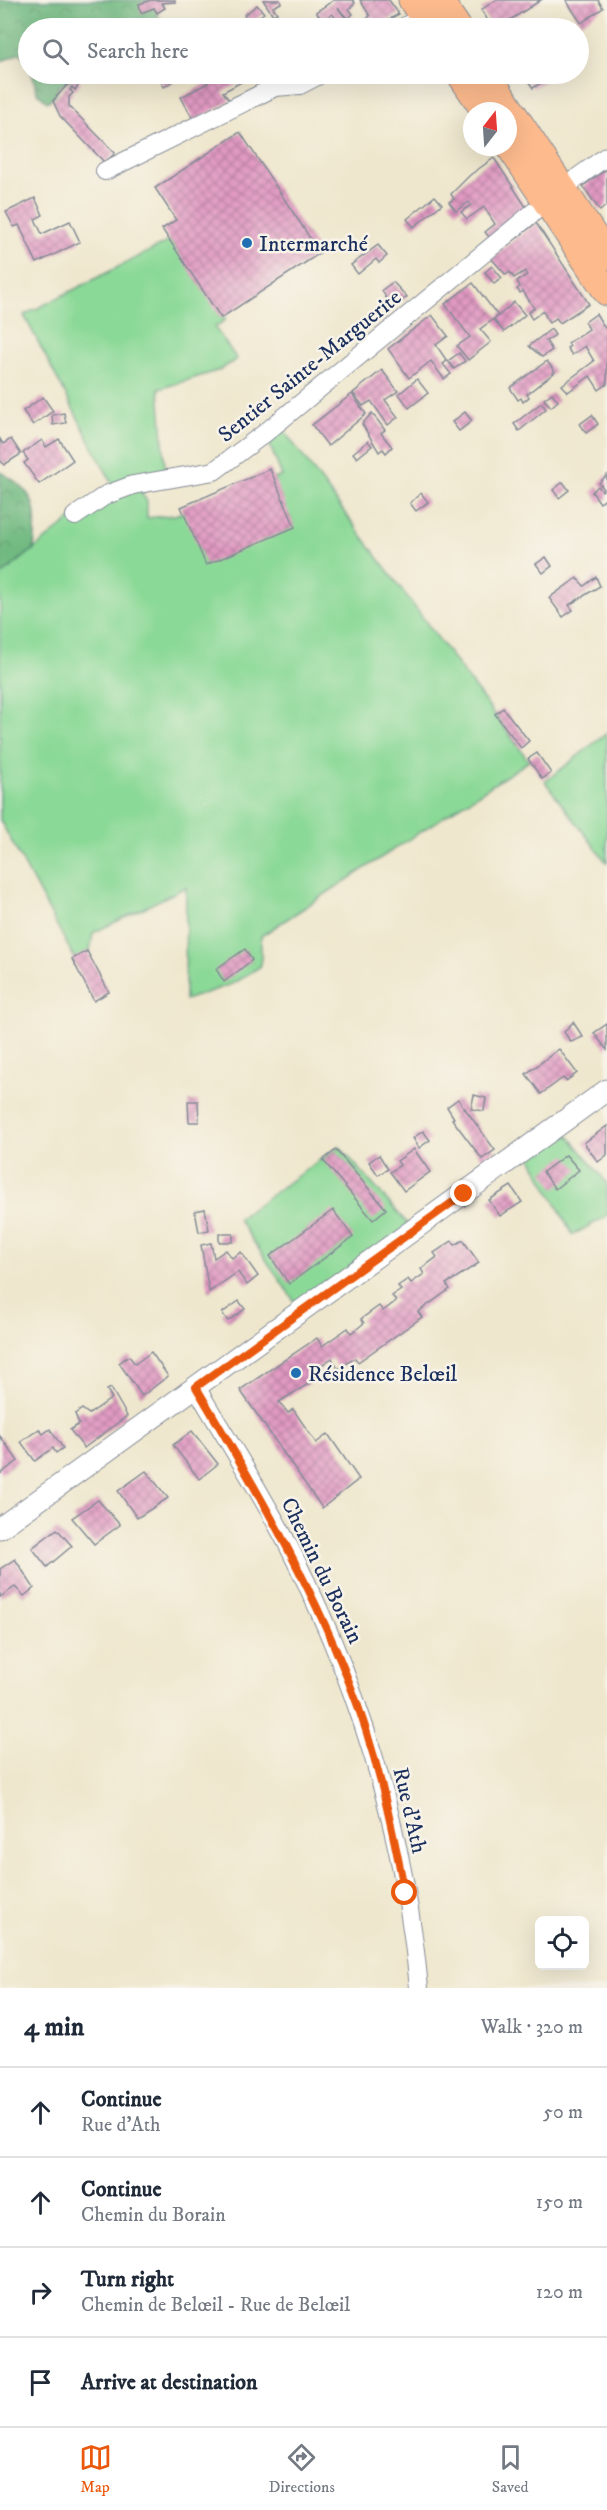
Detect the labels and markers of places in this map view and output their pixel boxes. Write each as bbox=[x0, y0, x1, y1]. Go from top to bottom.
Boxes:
place label: Intermarché bbox=[259, 231, 368, 258]
marker: Intermarché bbox=[240, 236, 254, 250]
place label: Résidence Belœil bbox=[308, 1361, 458, 1388]
marker: Résidence Belœil bbox=[289, 1366, 303, 1380]

